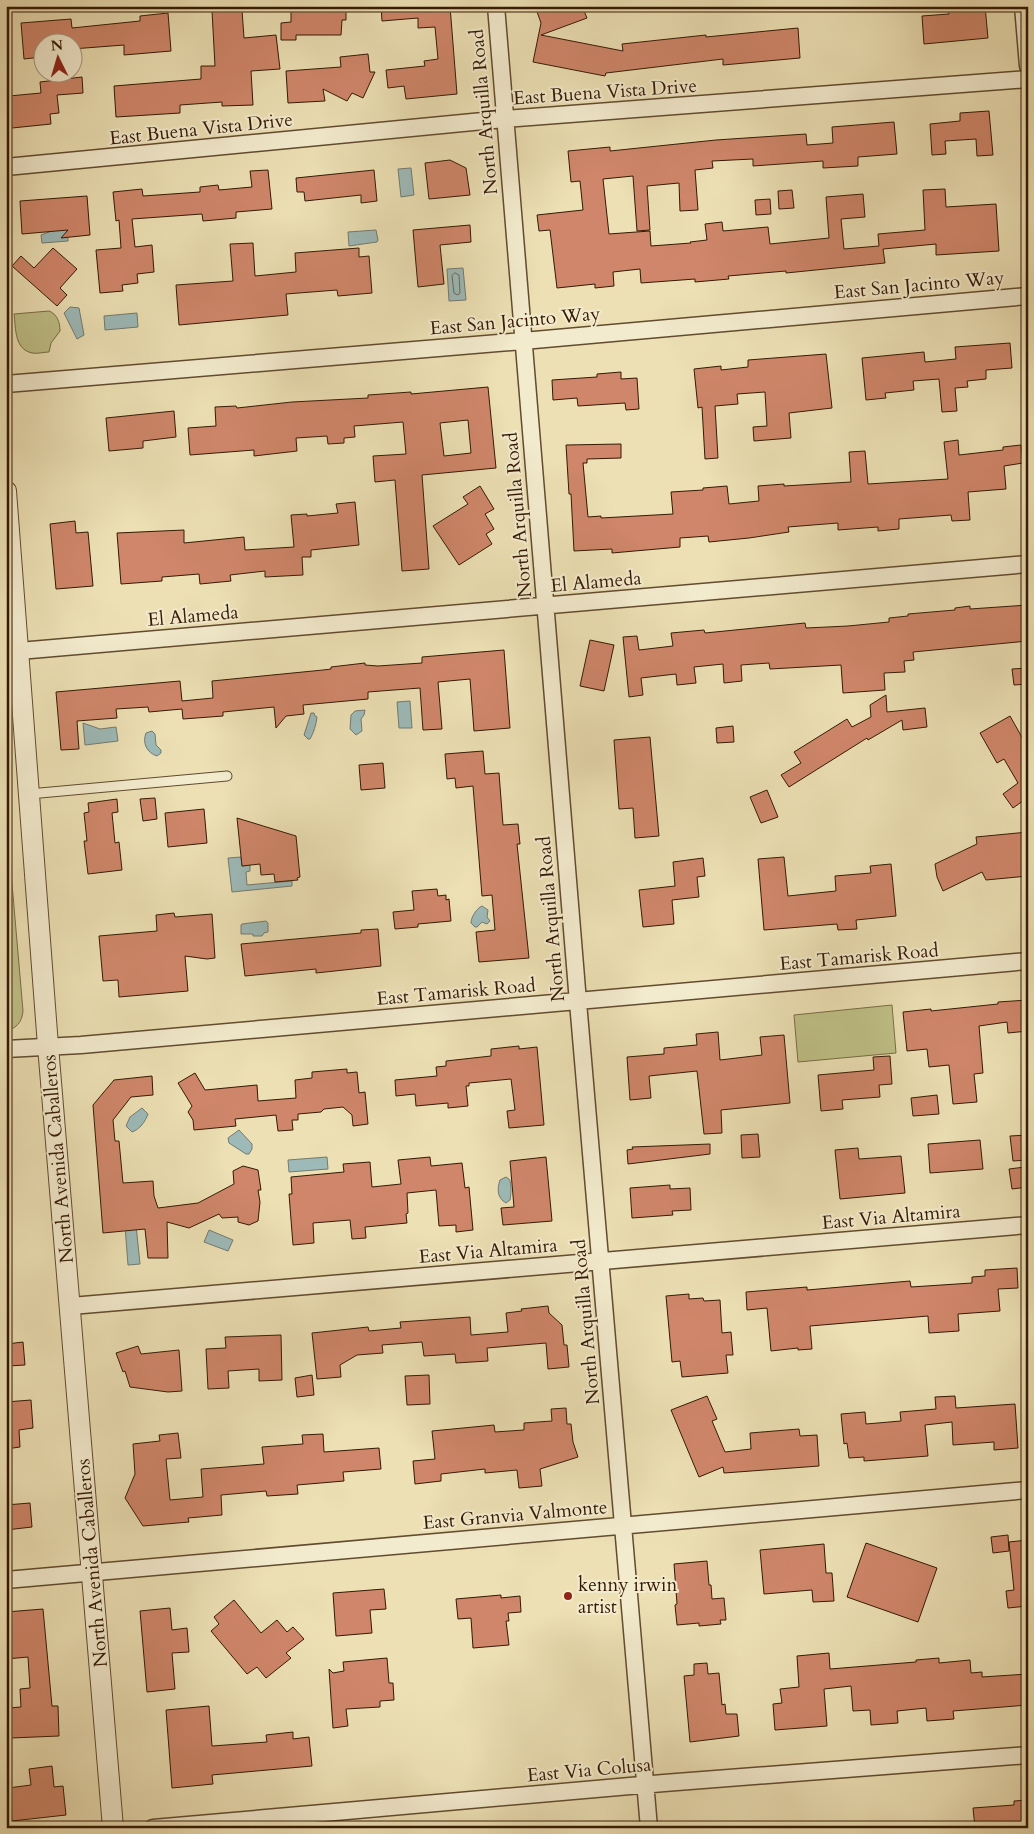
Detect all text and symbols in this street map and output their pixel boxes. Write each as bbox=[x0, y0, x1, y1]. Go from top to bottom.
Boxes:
street label: North Arquilla Road bbox=[464, 28, 504, 196]
north arrow bbox=[32, 32, 82, 82]
text: N bbox=[50, 36, 64, 56]
street label: East Buena Vista Drive bbox=[512, 73, 698, 111]
street label: East Buena Vista Drive bbox=[108, 106, 294, 152]
street label: East San Jacinto Way bbox=[833, 265, 1005, 305]
street label: East San Jacinto Way bbox=[429, 301, 601, 341]
street label: North Arquilla Road bbox=[498, 431, 538, 599]
street label: El Alameda bbox=[549, 565, 643, 599]
street label: El Alameda bbox=[146, 599, 240, 633]
street label: North Arquilla Road bbox=[531, 835, 571, 1003]
street label: East Tamarisk Road bbox=[778, 937, 940, 977]
street label: East Tamarisk Road bbox=[375, 972, 537, 1012]
street label: North Avenida Caballeros bbox=[36, 1054, 80, 1264]
street label: East Via Altamira bbox=[821, 1198, 961, 1236]
street label: East Via Altamira bbox=[418, 1232, 558, 1270]
street label: North Arquilla Road bbox=[566, 1238, 606, 1406]
street label: North Avenida Caballeros bbox=[70, 1458, 114, 1668]
street label: East Granvia Valmonte bbox=[422, 1494, 608, 1536]
place label: kenny irwin artist bbox=[578, 1572, 677, 1620]
marker: kenny irwin artist bbox=[562, 1590, 574, 1602]
street label: East Via Colusa bbox=[526, 1752, 652, 1788]

